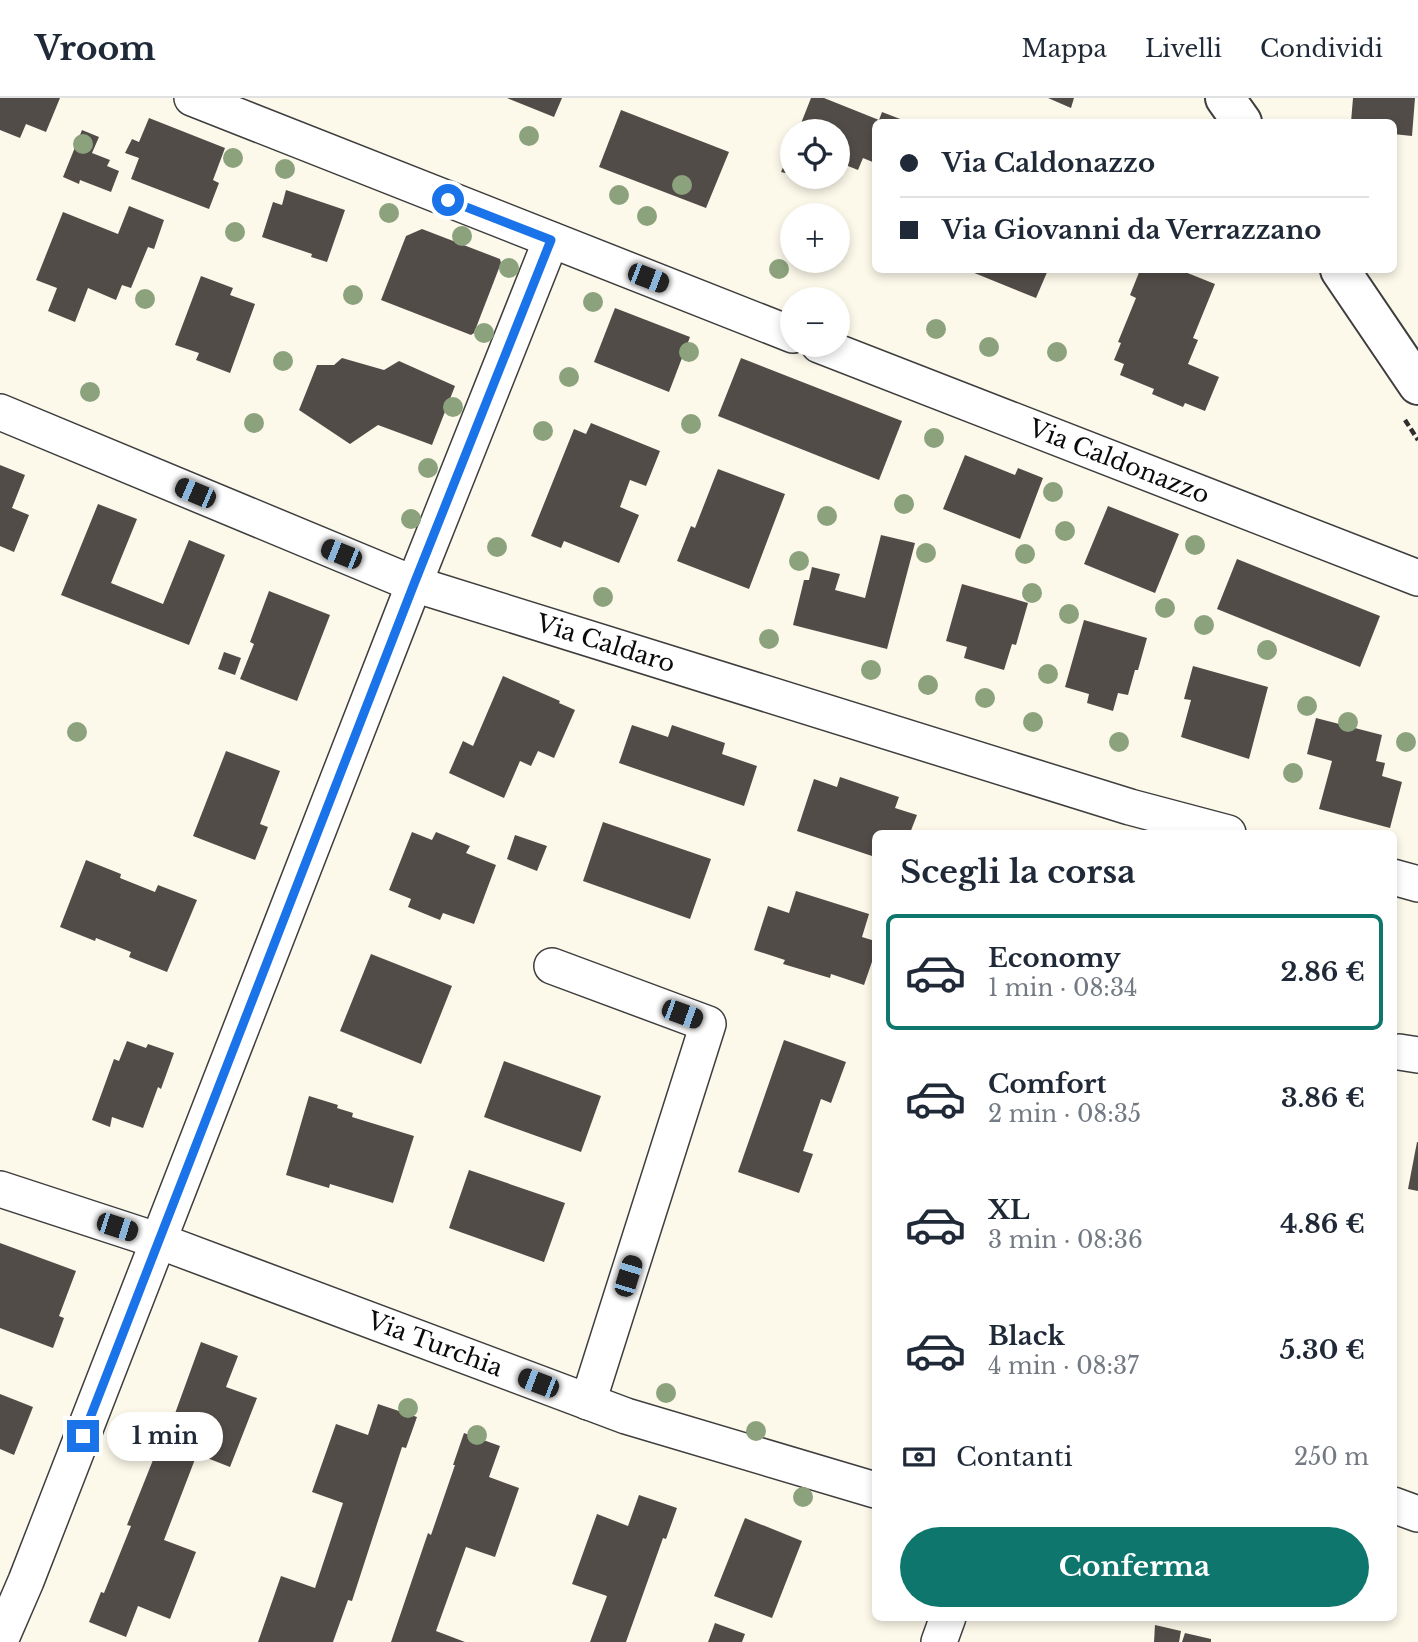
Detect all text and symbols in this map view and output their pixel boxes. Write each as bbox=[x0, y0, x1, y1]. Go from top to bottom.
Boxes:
text: Vroom bbox=[35, 28, 156, 69]
text: Mappa bbox=[1022, 34, 1107, 63]
text: Livelli bbox=[1145, 34, 1222, 63]
text: Condividi bbox=[1260, 34, 1383, 63]
map controls bbox=[780, 119, 850, 357]
button: locate bbox=[780, 119, 850, 189]
text: Via Caldonazzo bbox=[942, 147, 1155, 179]
route start bbox=[432, 184, 464, 216]
button: + bbox=[780, 203, 850, 273]
text: Via Giovanni da Verrazzano bbox=[942, 214, 1321, 246]
car bbox=[625, 261, 672, 295]
button: − bbox=[780, 287, 850, 357]
street label: Via Caldonazzo bbox=[1024, 413, 1214, 509]
car bbox=[172, 475, 219, 511]
car bbox=[318, 536, 365, 572]
street label: Via Caldaro bbox=[532, 608, 679, 678]
text: Scegli la corsa bbox=[900, 852, 1136, 892]
icon: car bbox=[904, 941, 967, 1004]
text: Economy bbox=[988, 942, 1121, 974]
text: 2.86 € bbox=[1281, 956, 1365, 988]
text: 1 min · 08:34 bbox=[988, 974, 1138, 1002]
car bbox=[659, 997, 706, 1031]
icon: car bbox=[904, 1067, 967, 1130]
text: Comfort bbox=[988, 1068, 1106, 1100]
text: 3.86 € bbox=[1281, 1082, 1365, 1114]
text: 2 min · 08:35 bbox=[988, 1100, 1141, 1128]
icon: car bbox=[904, 1193, 967, 1256]
text: XL bbox=[988, 1194, 1030, 1226]
text: 4.86 € bbox=[1280, 1208, 1365, 1240]
car bbox=[94, 1211, 141, 1243]
text: 3 min · 08:36 bbox=[988, 1226, 1143, 1254]
car bbox=[612, 1253, 645, 1299]
street label: Via Turchia bbox=[363, 1305, 507, 1383]
icon: car bbox=[904, 1319, 967, 1382]
text: Black bbox=[988, 1320, 1065, 1352]
text: 5.30 € bbox=[1280, 1334, 1365, 1366]
text: 4 min · 08:37 bbox=[988, 1352, 1139, 1380]
car bbox=[515, 1366, 562, 1400]
callout: 1 min bbox=[108, 1412, 223, 1460]
route end bbox=[67, 1420, 99, 1452]
text: 1 min bbox=[132, 1422, 198, 1450]
icon: cash bbox=[900, 1438, 938, 1476]
text: Contanti bbox=[956, 1441, 1073, 1473]
text: 250 m bbox=[1294, 1443, 1369, 1471]
button: Conferma bbox=[900, 1527, 1369, 1607]

